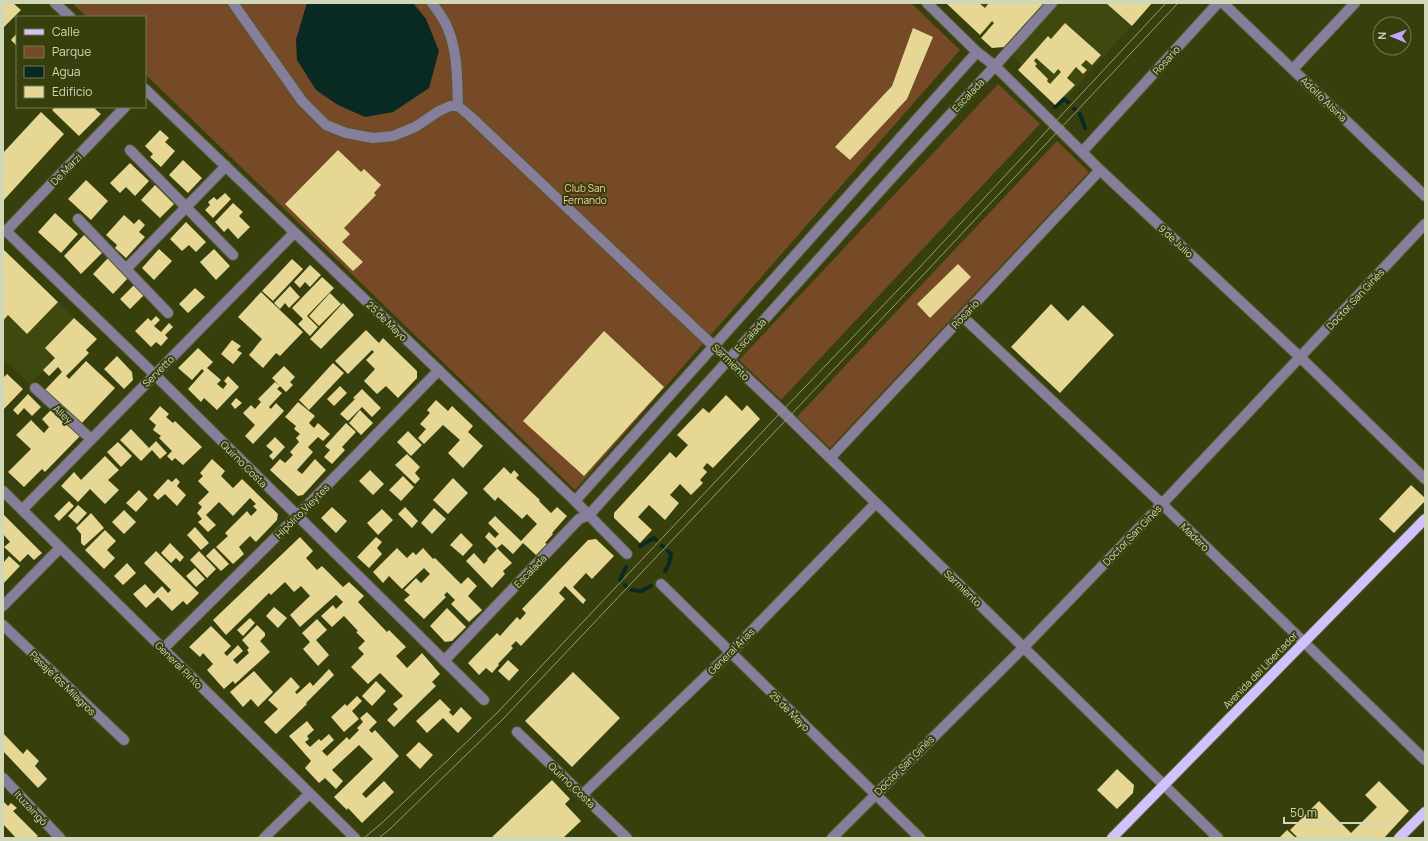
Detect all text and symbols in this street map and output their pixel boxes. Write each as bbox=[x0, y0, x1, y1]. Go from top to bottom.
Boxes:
legend bbox=[16, 16, 146, 108]
north arrow bbox=[1372, 16, 1412, 56]
text: Calle bbox=[52, 23, 80, 40]
text: N bbox=[1374, 32, 1389, 40]
street label: Rosario bbox=[1149, 42, 1183, 78]
text: Parque bbox=[52, 43, 91, 60]
text: Agua bbox=[52, 63, 81, 80]
street label: Adolfo Alsina bbox=[1298, 73, 1350, 125]
street label: Escalada bbox=[949, 75, 987, 115]
text: Edificio bbox=[52, 83, 92, 100]
street label: De Marzi bbox=[47, 150, 85, 188]
park label: Club San Fernando bbox=[563, 181, 607, 207]
street label: 9 de Julio bbox=[1155, 221, 1197, 261]
street label: Doctor San Ginés bbox=[1323, 265, 1387, 333]
street label: Rosario bbox=[948, 296, 982, 332]
street label: 25 de Mayo bbox=[363, 298, 411, 344]
street label: Escalada bbox=[731, 315, 769, 355]
street label: Sarmiento bbox=[709, 340, 753, 384]
street label: Servetto bbox=[139, 352, 177, 390]
street label: Alley bbox=[50, 401, 76, 427]
street label: Quirno Costa bbox=[218, 438, 270, 490]
street label: Hipólito Vieytes bbox=[272, 481, 332, 541]
street label: Doctor San Ginés bbox=[1099, 502, 1165, 568]
street label: Madero bbox=[1177, 520, 1213, 554]
street label: Escalada bbox=[511, 551, 549, 591]
street label: Sarmiento bbox=[941, 566, 985, 610]
street label: General Arias bbox=[705, 625, 757, 677]
street label: Avenida del Libertador bbox=[1219, 628, 1301, 712]
street label: General Pinto bbox=[152, 638, 206, 692]
street label: Pasaje los Milagros bbox=[27, 648, 99, 718]
street label: 25 de Mayo bbox=[767, 688, 813, 734]
street label: Doctor San Ginés bbox=[871, 732, 937, 798]
street label: Quirno Costa bbox=[545, 759, 599, 811]
street label: Ituzaingó bbox=[11, 788, 51, 829]
scale bar bbox=[1284, 799, 1387, 825]
text: 50 m bbox=[1290, 804, 1317, 821]

